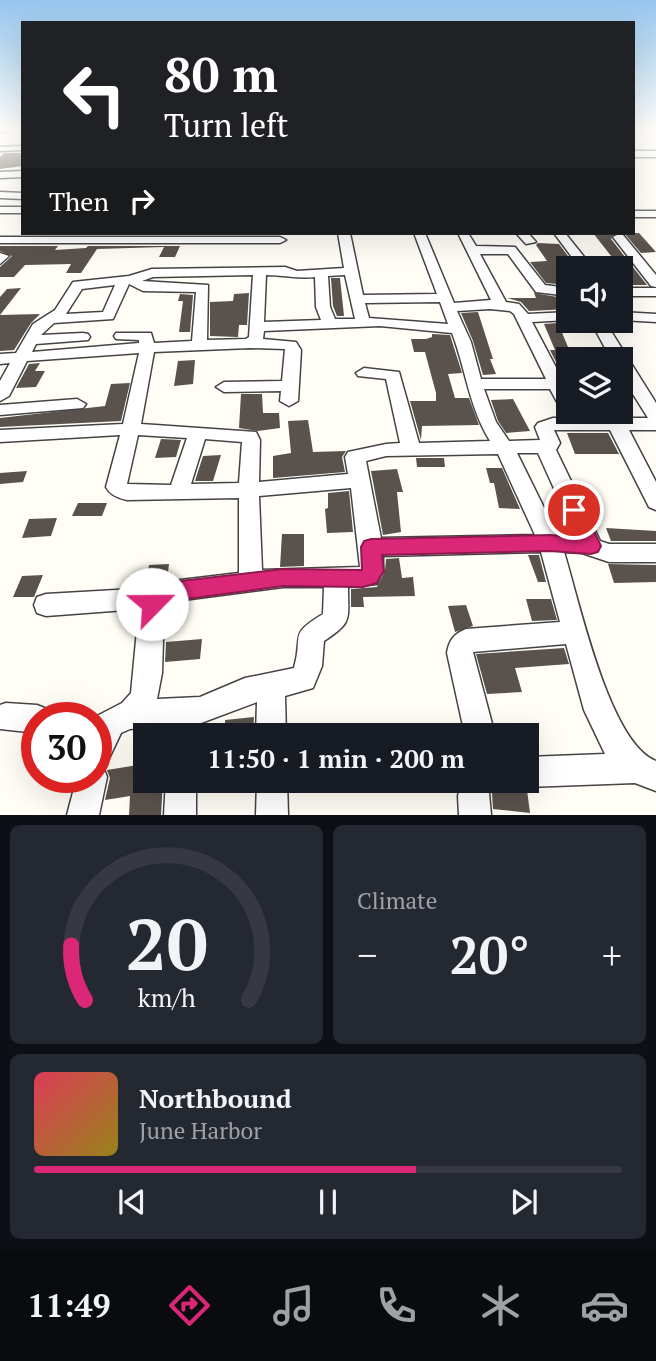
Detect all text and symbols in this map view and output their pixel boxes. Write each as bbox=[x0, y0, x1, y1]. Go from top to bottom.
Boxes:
text: 80 m bbox=[164, 41, 278, 106]
icon: left bbox=[49, 49, 140, 140]
text: Turn left bbox=[164, 104, 288, 146]
icon: right bbox=[123, 182, 161, 220]
text: Then bbox=[49, 184, 109, 218]
map controls bbox=[556, 256, 633, 424]
button: sound bbox=[556, 256, 633, 333]
button: layers bbox=[556, 347, 633, 424]
pin bbox=[544, 480, 604, 540]
icon: arrive bbox=[555, 491, 593, 529]
position arrow bbox=[115, 567, 189, 641]
speed limit sign: 30 bbox=[21, 702, 112, 793]
text: 11:50 · 1 min · 200 m bbox=[207, 741, 465, 775]
text: Climate bbox=[357, 885, 437, 916]
text: 20 bbox=[125, 895, 208, 992]
text: 20° bbox=[449, 920, 530, 989]
text: − bbox=[357, 930, 377, 980]
text: + bbox=[602, 930, 622, 980]
text: km/h bbox=[138, 981, 196, 1014]
text: Northbound bbox=[139, 1081, 292, 1115]
text: June Harbor bbox=[139, 1115, 262, 1146]
icon: previous bbox=[113, 1183, 151, 1221]
icon: pause bbox=[309, 1183, 347, 1221]
icon: next bbox=[505, 1183, 543, 1221]
icon: directions bbox=[165, 1281, 214, 1330]
icon: music bbox=[269, 1281, 318, 1330]
icon: phone bbox=[372, 1281, 421, 1330]
icon: climate bbox=[476, 1281, 525, 1330]
icon: car bbox=[580, 1281, 629, 1330]
text: 11:49 bbox=[27, 1284, 111, 1326]

